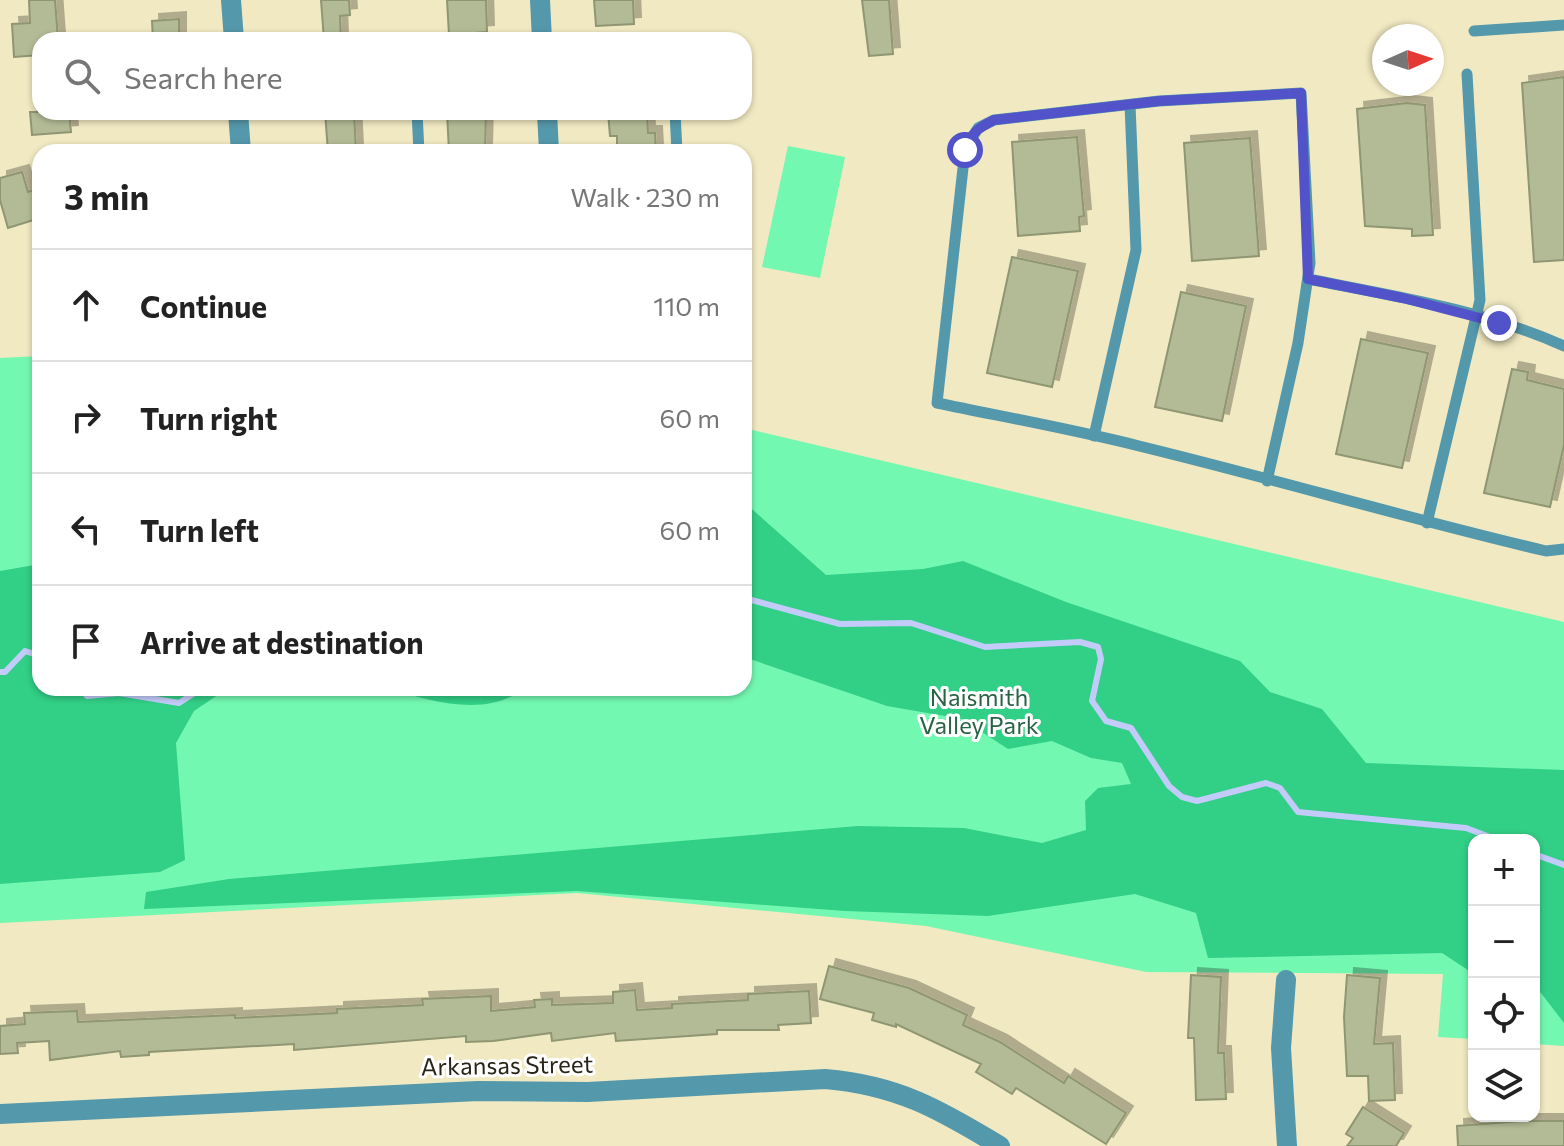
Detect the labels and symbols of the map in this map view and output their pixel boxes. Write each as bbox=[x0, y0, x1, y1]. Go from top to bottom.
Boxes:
north arrow bbox=[1372, 24, 1444, 96]
route start bbox=[947, 132, 983, 168]
route end bbox=[1481, 305, 1517, 341]
park label: Naismith Valley Park bbox=[919, 682, 1039, 739]
street label: Arkansas Street bbox=[421, 1048, 594, 1081]

